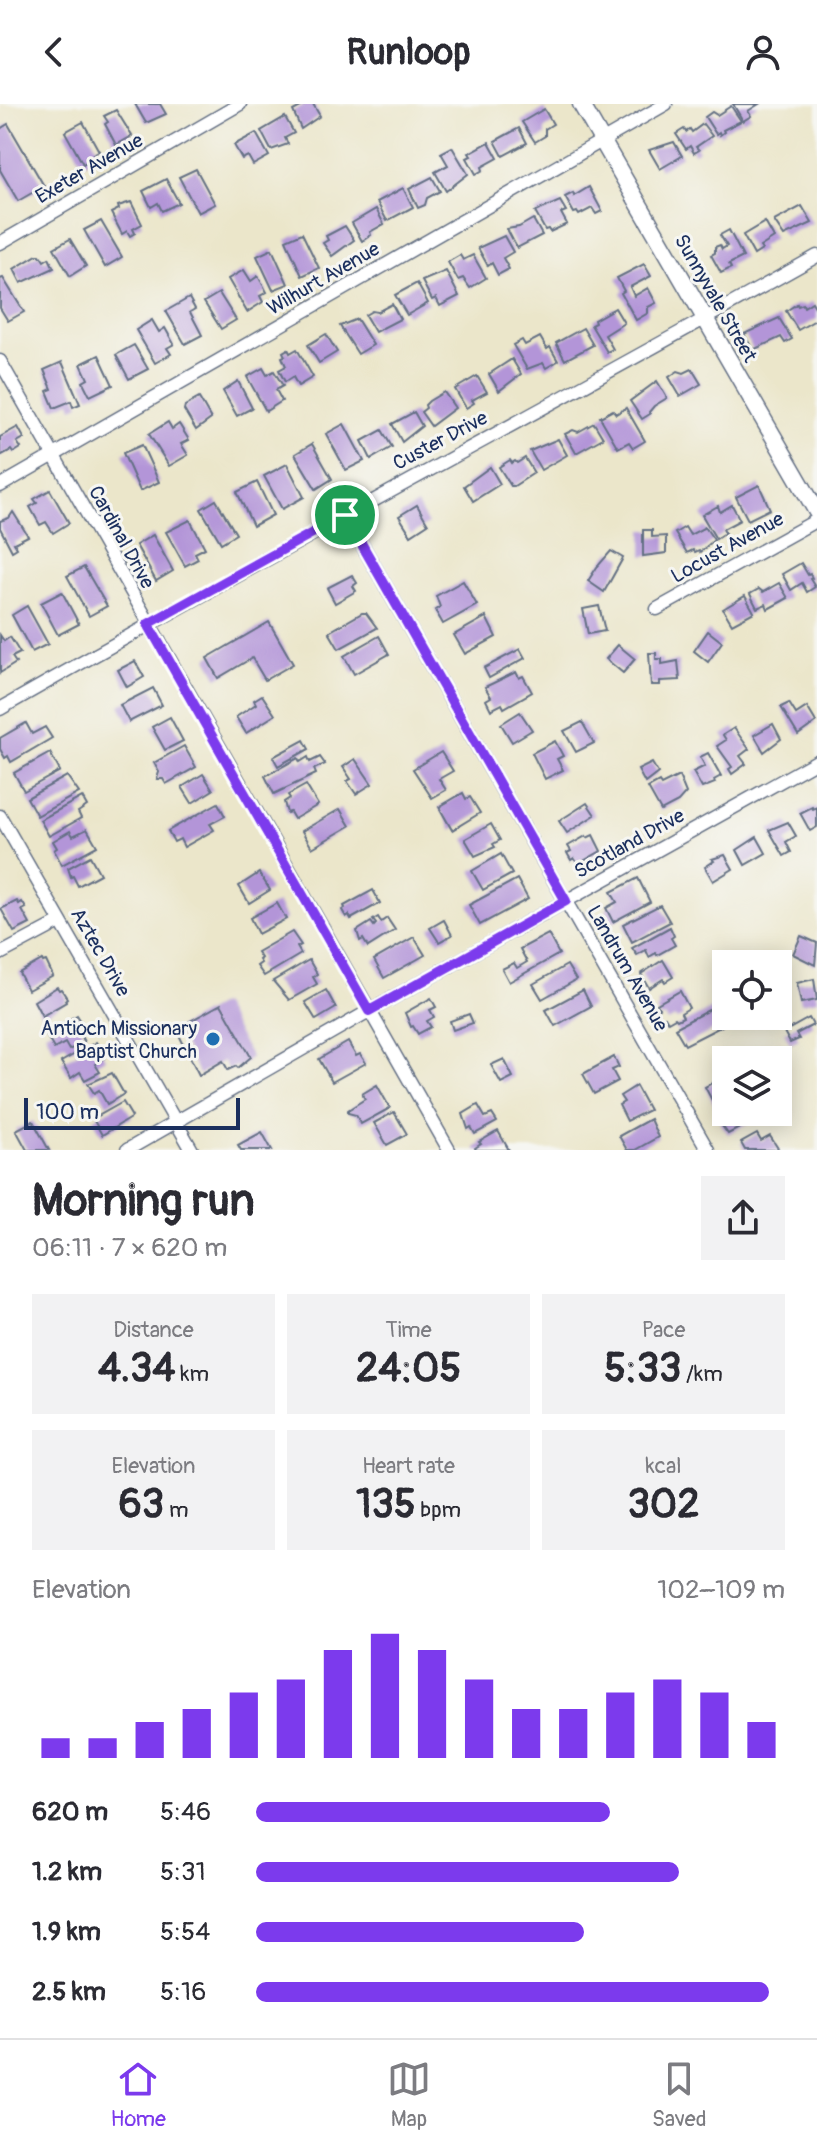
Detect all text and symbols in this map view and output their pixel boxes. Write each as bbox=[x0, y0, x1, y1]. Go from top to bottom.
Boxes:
icon: back bbox=[32, 30, 76, 74]
text: Runloop bbox=[347, 30, 470, 75]
icon: person bbox=[741, 30, 785, 74]
street label: Exeter Avenue bbox=[31, 128, 148, 209]
street label: Sunnyvale Street bbox=[669, 230, 763, 368]
street label: Wilhurt Avenue bbox=[262, 236, 384, 321]
street label: Custer Drive bbox=[389, 405, 492, 476]
street label: Cardinal Drive bbox=[83, 481, 160, 593]
pin bbox=[311, 481, 379, 549]
icon: arrive bbox=[323, 493, 367, 537]
street label: Locust Avenue bbox=[666, 506, 788, 589]
street label: Scotland Drive bbox=[570, 803, 689, 884]
street label: Landrum Avenue bbox=[581, 901, 674, 1036]
street label: Aztec Drive bbox=[65, 903, 136, 1001]
map controls bbox=[712, 950, 792, 1126]
button: locate bbox=[712, 950, 792, 1030]
place label: Antioch Missionary Baptist Church bbox=[40, 1016, 197, 1064]
marker: Antioch Missionary Baptist Church bbox=[204, 1030, 222, 1048]
button: layers bbox=[712, 1046, 792, 1126]
scale bar bbox=[24, 1094, 240, 1130]
text: 100 m bbox=[36, 1098, 99, 1126]
text: Morning run bbox=[32, 1174, 255, 1229]
button: share bbox=[701, 1176, 785, 1260]
text: 06:11 · 7 × 620 m bbox=[32, 1232, 227, 1264]
text: Distance bbox=[113, 1316, 194, 1344]
text: Time bbox=[386, 1316, 431, 1344]
text: Pace bbox=[642, 1316, 685, 1344]
text: 4.34 bbox=[98, 1344, 176, 1393]
text: 24:05 bbox=[356, 1344, 461, 1393]
text: 5:33 bbox=[604, 1344, 681, 1393]
text: km bbox=[176, 1360, 209, 1388]
text: /km bbox=[681, 1360, 723, 1388]
text: Elevation bbox=[112, 1452, 195, 1480]
text: Heart rate bbox=[362, 1452, 455, 1480]
text: kcal bbox=[646, 1452, 681, 1480]
text: 63 bbox=[119, 1480, 164, 1529]
text: 135 bbox=[356, 1480, 416, 1529]
text: 302 bbox=[628, 1480, 700, 1529]
text: m bbox=[164, 1496, 188, 1524]
text: bpm bbox=[416, 1496, 461, 1524]
text: Elevation bbox=[32, 1574, 131, 1606]
text: 102–109 m bbox=[657, 1574, 785, 1606]
text: 620 m bbox=[32, 1796, 108, 1828]
text: 5:46 bbox=[160, 1796, 211, 1828]
text: 1.2 km bbox=[32, 1856, 102, 1888]
text: 5:31 bbox=[160, 1856, 206, 1888]
text: 1.9 km bbox=[32, 1916, 101, 1948]
text: 5:54 bbox=[160, 1916, 210, 1948]
text: 2.5 km bbox=[32, 1976, 106, 2008]
text: 5:16 bbox=[160, 1976, 206, 2008]
tab: Home bbox=[110, 2057, 166, 2133]
tab: Map bbox=[387, 2057, 431, 2133]
tab: Saved bbox=[652, 2057, 706, 2133]

